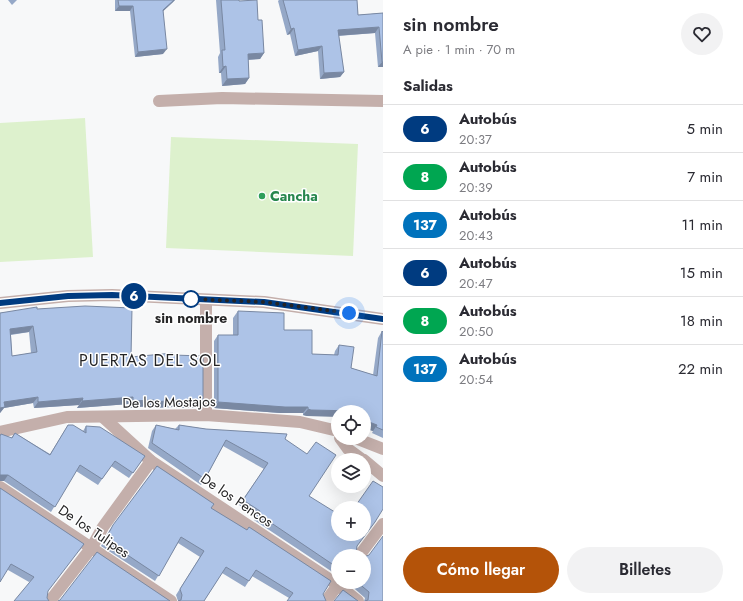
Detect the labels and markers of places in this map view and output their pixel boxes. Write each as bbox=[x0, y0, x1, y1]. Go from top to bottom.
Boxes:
place label: Cancha bbox=[270, 186, 318, 206]
marker: Cancha bbox=[257, 191, 267, 201]
marker: sin nombre bbox=[182, 290, 200, 308]
place label: sin nombre bbox=[155, 308, 227, 328]

